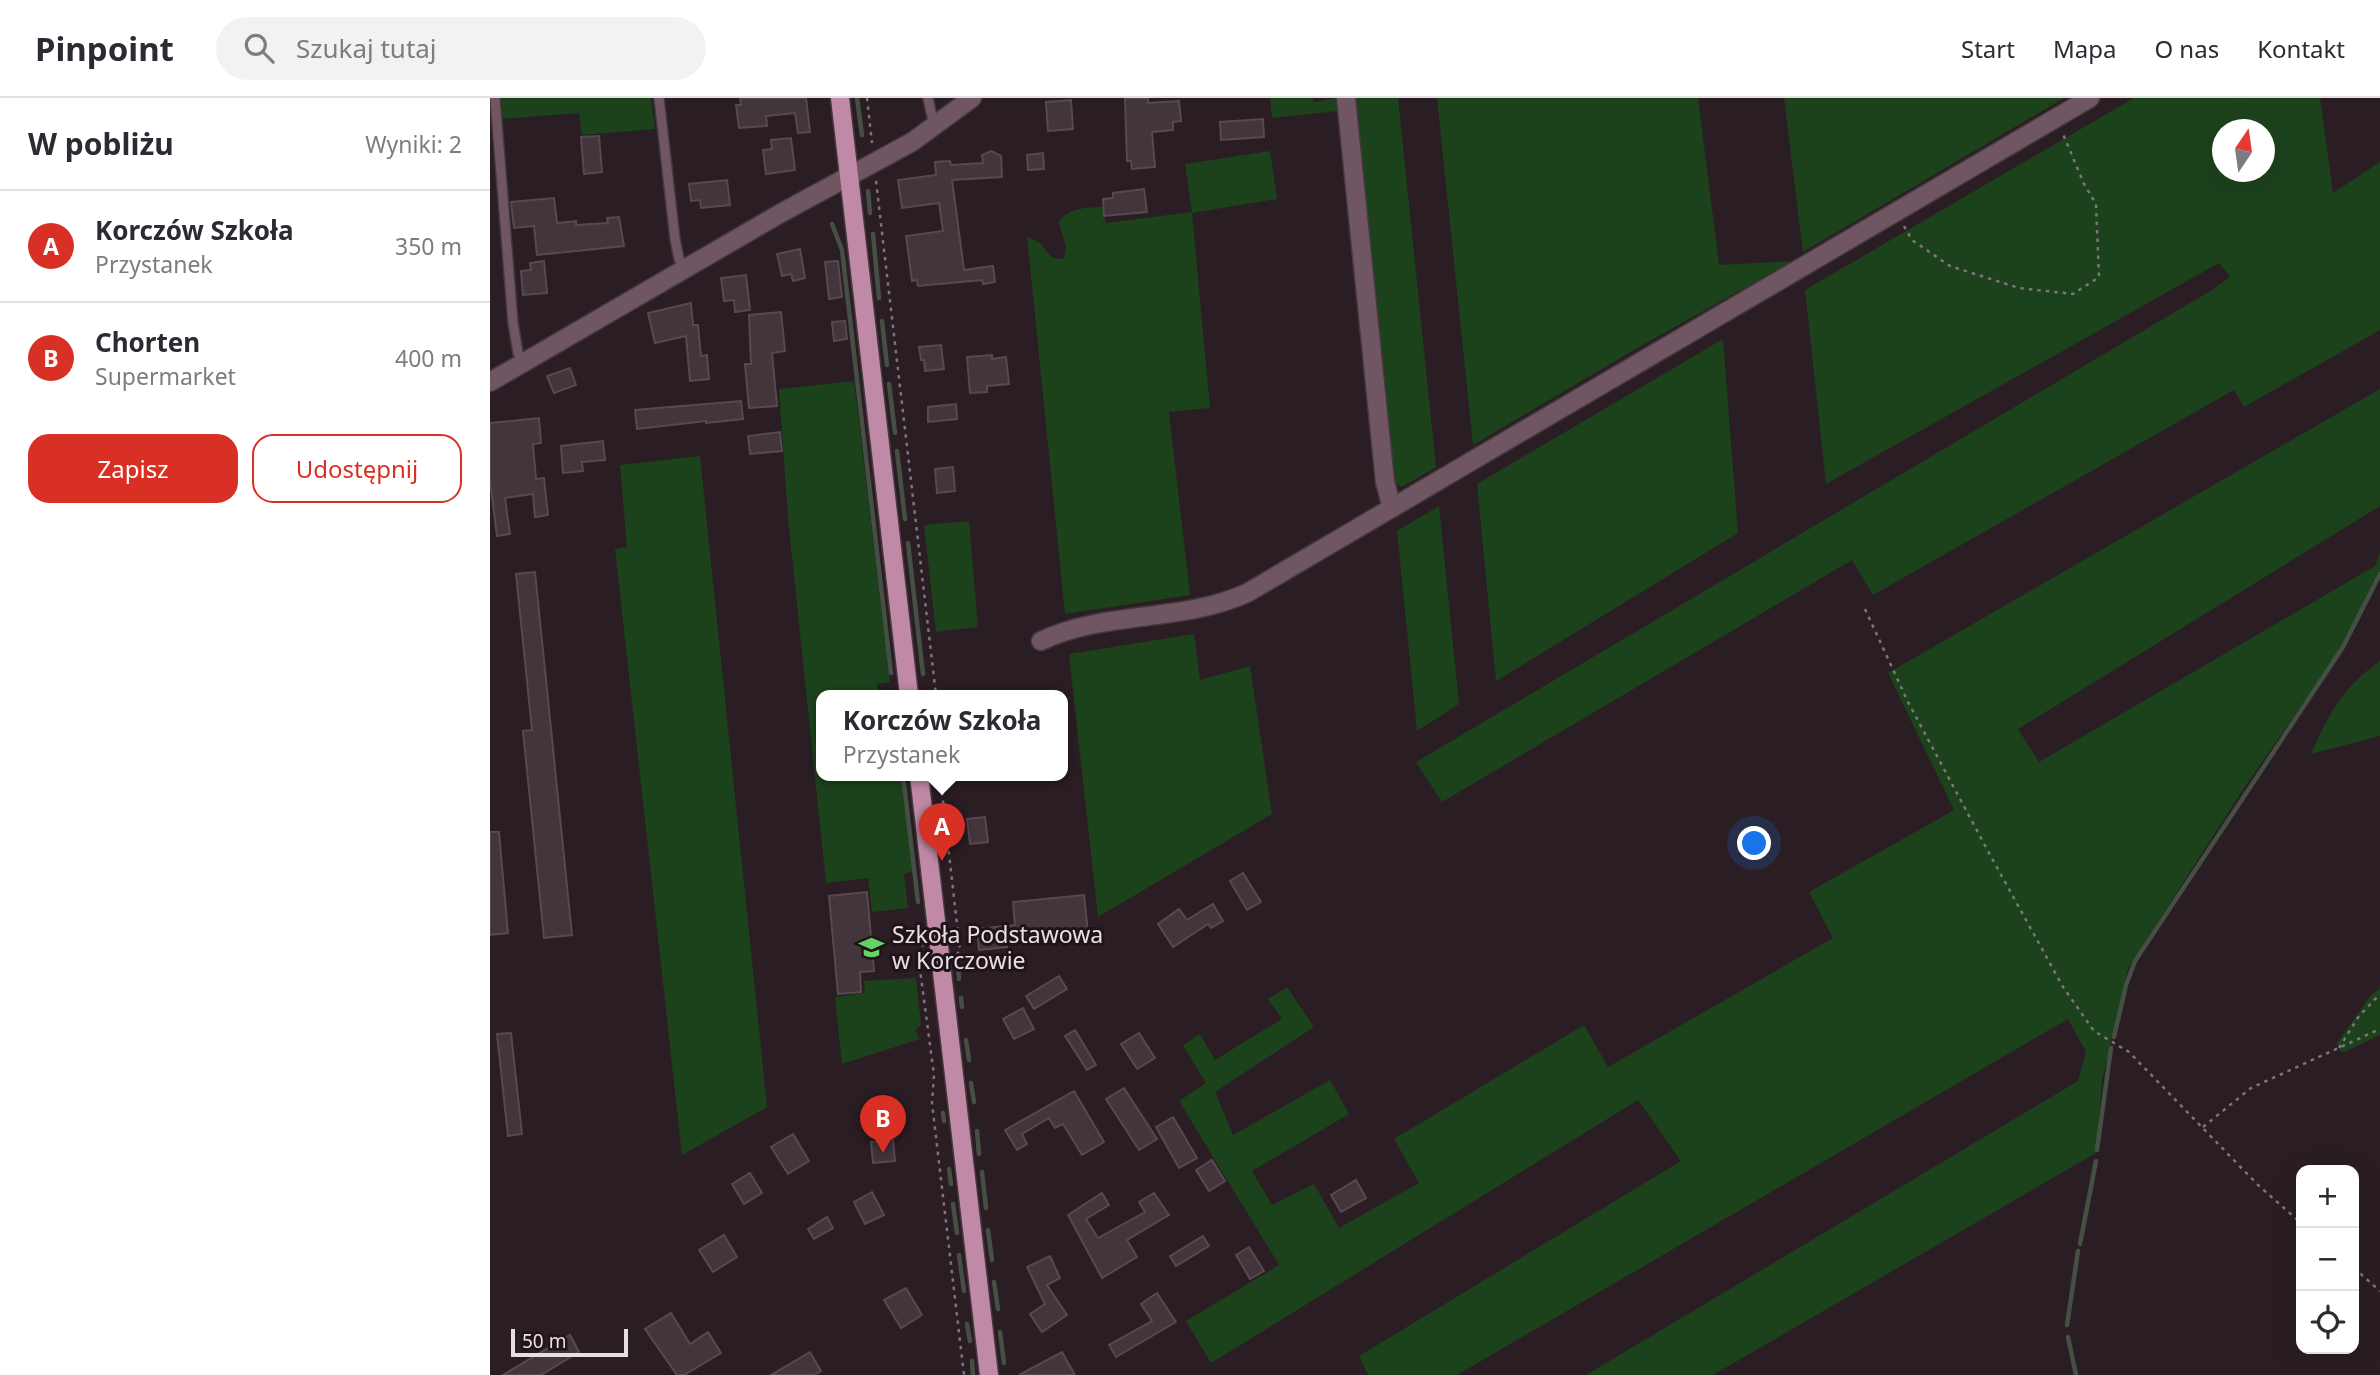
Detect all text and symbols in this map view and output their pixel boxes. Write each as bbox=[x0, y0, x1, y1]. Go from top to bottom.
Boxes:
search box bbox=[216, 17, 706, 80]
text: Pinpoint bbox=[35, 26, 174, 71]
icon: search bbox=[240, 29, 278, 67]
text: Szukaj tutaj bbox=[296, 30, 437, 66]
text: Start bbox=[1961, 32, 2015, 65]
text: Mapa bbox=[2053, 32, 2116, 65]
text: O nas bbox=[2154, 32, 2219, 65]
text: Kontakt bbox=[2257, 32, 2345, 65]
north arrow bbox=[2212, 119, 2275, 182]
text: W pobliżu bbox=[28, 123, 174, 164]
text: Wyniki: 2 bbox=[365, 128, 462, 160]
text: Korczów Szkoła bbox=[95, 212, 294, 248]
text: A bbox=[43, 230, 59, 262]
text: 350 m bbox=[395, 230, 462, 262]
text: Przystanek bbox=[95, 248, 213, 280]
text: Chorten bbox=[95, 324, 200, 360]
text: B bbox=[43, 342, 59, 374]
text: 400 m bbox=[395, 342, 462, 374]
text: Supermarket bbox=[95, 360, 236, 392]
button: Zapisz bbox=[28, 434, 238, 503]
button: Udostępnij bbox=[252, 434, 462, 503]
popup bbox=[816, 690, 1068, 781]
text: Korczów Szkoła bbox=[843, 702, 1041, 738]
text: Przystanek bbox=[843, 738, 960, 770]
pin: A bbox=[919, 803, 965, 861]
your location bbox=[1737, 826, 1771, 860]
place label: Szkoła Podstawowa w Korczowie bbox=[892, 918, 1103, 976]
school or university icon: Szkoła Podstawowa w Korczowie bbox=[858, 933, 886, 961]
pin: B bbox=[860, 1095, 906, 1153]
map controls bbox=[2296, 1165, 2359, 1354]
button: + bbox=[2296, 1165, 2359, 1228]
button: − bbox=[2296, 1228, 2359, 1291]
button: locate bbox=[2296, 1291, 2359, 1354]
scale bar bbox=[511, 1326, 628, 1358]
text: 50 m bbox=[522, 1328, 566, 1354]

